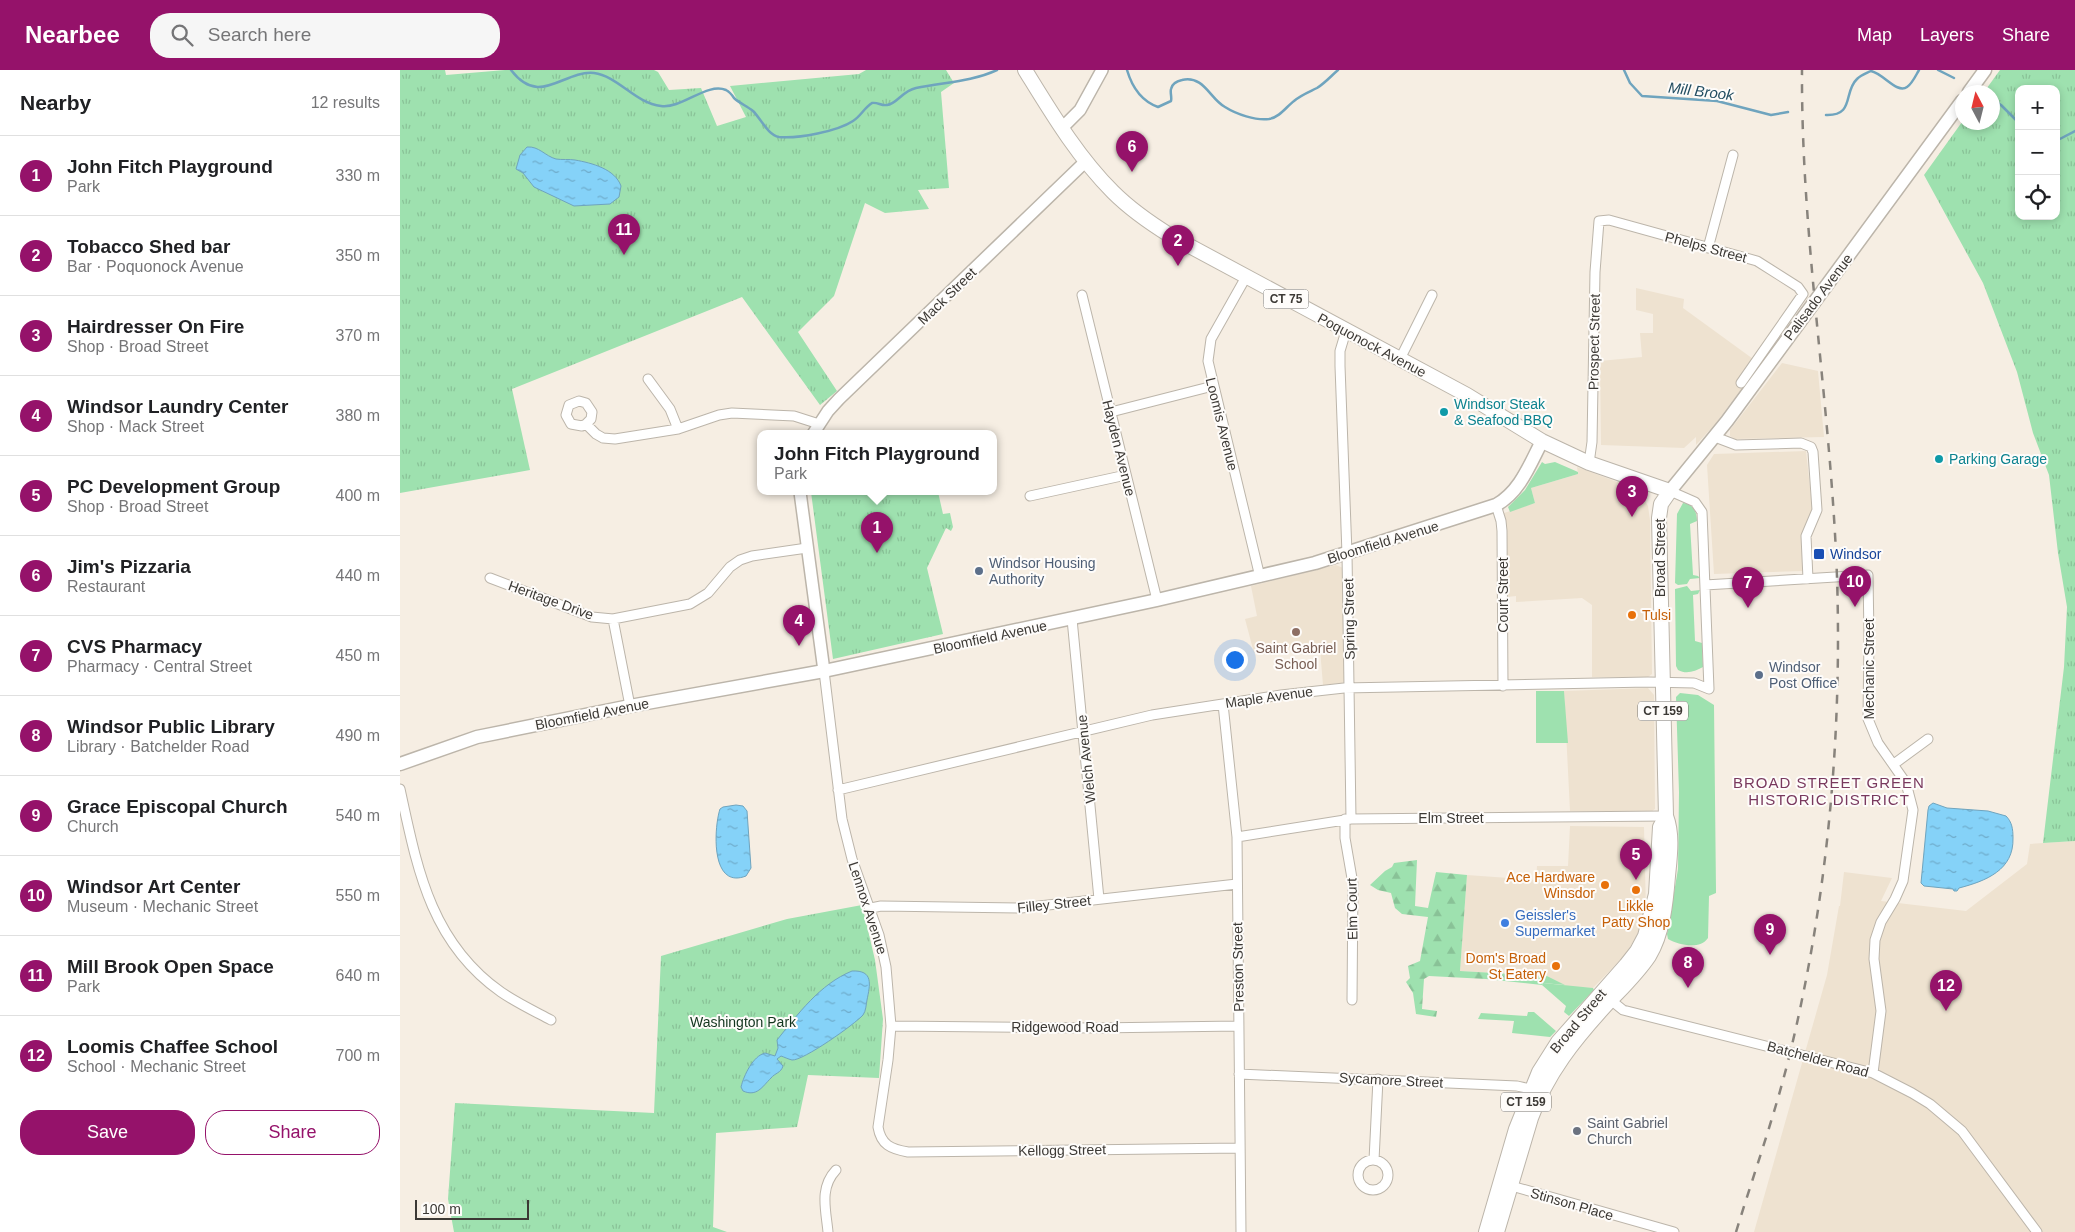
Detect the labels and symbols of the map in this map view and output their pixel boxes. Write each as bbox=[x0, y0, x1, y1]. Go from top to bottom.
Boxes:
water label: Mill Brook bbox=[1667, 79, 1736, 104]
north arrow bbox=[1955, 85, 2000, 130]
pin: 6 bbox=[1116, 131, 1148, 172]
pin: 11 bbox=[608, 214, 640, 255]
pin: 2 bbox=[1162, 225, 1194, 266]
street label: Phelps Street bbox=[1663, 228, 1749, 266]
street label: Palisado Avenue bbox=[1780, 250, 1856, 343]
street label: Mack Street bbox=[915, 264, 979, 328]
road number: CT 75 bbox=[1264, 290, 1308, 308]
street label: Prospect Street bbox=[1585, 294, 1603, 390]
street label: Poquonock Avenue bbox=[1315, 310, 1429, 380]
street label: Loomis Avenue bbox=[1203, 376, 1241, 472]
place label: Windsor Steak & Seafood BBQ bbox=[1454, 396, 1553, 428]
street label: Hayden Avenue bbox=[1099, 398, 1139, 498]
marker: Windsor Steak & Seafood BBQ bbox=[1438, 406, 1450, 418]
place label: Parking Garage bbox=[1949, 451, 2047, 467]
marker: Parking Garage bbox=[1933, 453, 1945, 465]
pin: 3 bbox=[1616, 476, 1648, 517]
pin: 1 bbox=[861, 512, 893, 553]
street label: Bloomfield Avenue bbox=[1325, 517, 1441, 567]
street label: Broad Street bbox=[1652, 519, 1668, 597]
place label: Windsor bbox=[1830, 546, 1882, 562]
marker: Windsor bbox=[1812, 547, 1826, 561]
place label: Windsor Housing Authority bbox=[989, 555, 1096, 587]
street label: Court Street bbox=[1495, 557, 1511, 633]
marker: Windsor Housing Authority bbox=[973, 565, 985, 577]
pin: 10 bbox=[1839, 566, 1871, 607]
pin: 7 bbox=[1732, 567, 1764, 608]
street label: Heritage Drive bbox=[506, 577, 596, 623]
street label: Spring Street bbox=[1340, 578, 1358, 660]
pin: 4 bbox=[783, 605, 815, 646]
place label: Tulsi bbox=[1642, 607, 1671, 623]
marker: Tulsi bbox=[1626, 609, 1638, 621]
street label: Bloomfield Avenue bbox=[932, 617, 1048, 657]
street label: Mechanic Street bbox=[1861, 618, 1877, 720]
marker: Saint Gabriel School bbox=[1290, 626, 1302, 638]
place label: Saint Gabriel School bbox=[1256, 640, 1336, 672]
your location bbox=[1222, 647, 1248, 673]
place label: Windsor Post Office bbox=[1769, 659, 1837, 691]
marker: Windsor Post Office bbox=[1753, 669, 1765, 681]
street label: Maple Avenue bbox=[1224, 683, 1314, 711]
street label: Bloomfield Avenue bbox=[534, 695, 651, 733]
road number: CT 159 bbox=[1638, 701, 1688, 720]
street label: Welch Avenue bbox=[1073, 714, 1099, 804]
district label: BROAD STREET GREEN HISTORIC DISTRICT bbox=[1733, 774, 1925, 808]
street label: Elm Street bbox=[1418, 810, 1484, 826]
pin: 5 bbox=[1620, 839, 1652, 880]
street label: Lennox Avenue bbox=[846, 860, 891, 956]
place label: Ace Hardware Winsdor bbox=[1506, 869, 1595, 901]
street label: Elm Court bbox=[1343, 878, 1361, 940]
marker: Ace Hardware Winsdor bbox=[1599, 879, 1611, 891]
marker: Likkle Patty Shop bbox=[1630, 884, 1642, 896]
street label: Filley Street bbox=[1016, 892, 1092, 916]
place label: Likkle Patty Shop bbox=[1602, 898, 1670, 930]
place label: Geissler's Supermarket bbox=[1515, 907, 1595, 939]
pin: 9 bbox=[1754, 914, 1786, 955]
marker: Geissler's Supermarket bbox=[1499, 917, 1511, 929]
street label: Preston Street bbox=[1229, 922, 1247, 1012]
pin: 8 bbox=[1672, 947, 1704, 988]
place label: Dom's Broad St Eatery bbox=[1466, 950, 1546, 982]
marker: Dom's Broad St Eatery bbox=[1550, 960, 1562, 972]
pin: 12 bbox=[1930, 970, 1962, 1011]
street label: Broad Street bbox=[1547, 986, 1609, 1056]
park label: Washington Park bbox=[690, 1014, 797, 1030]
street label: Ridgewood Road bbox=[1011, 1019, 1119, 1035]
street label: Batchelder Road bbox=[1766, 1038, 1870, 1080]
street label: Sycamore Street bbox=[1339, 1069, 1444, 1091]
road number: CT 159 bbox=[1501, 1092, 1551, 1112]
place label: Saint Gabriel Church bbox=[1587, 1115, 1668, 1147]
marker: Saint Gabriel Church bbox=[1571, 1125, 1583, 1137]
street label: Kellogg Street bbox=[1018, 1141, 1106, 1159]
street label: Stinson Place bbox=[1529, 1185, 1616, 1224]
scale bar bbox=[415, 1197, 529, 1220]

